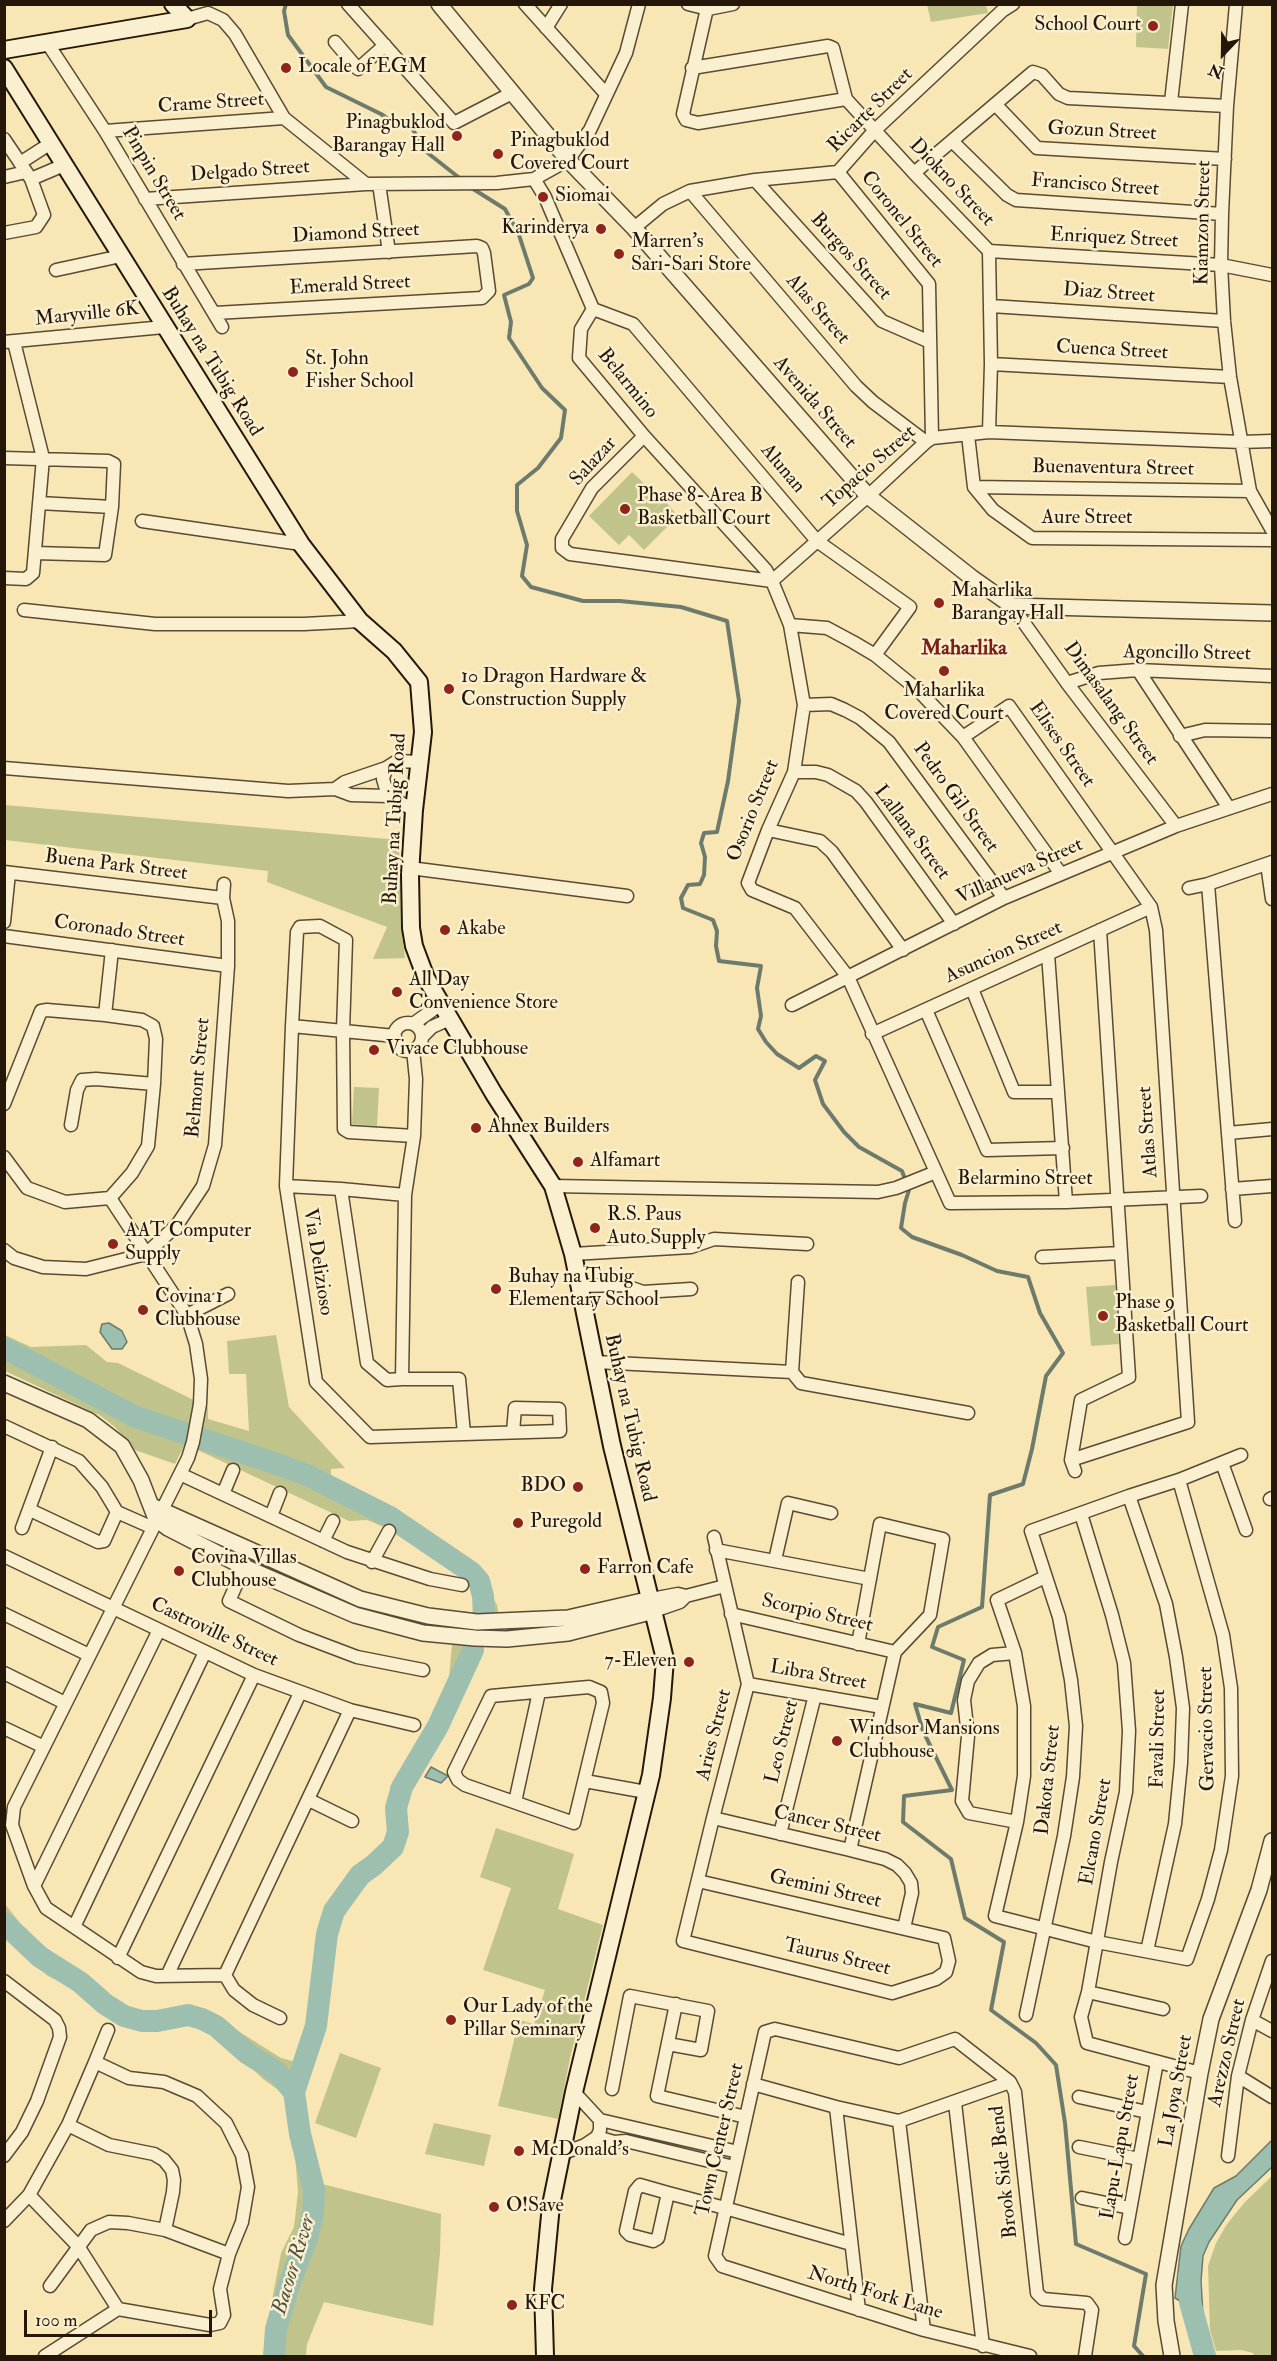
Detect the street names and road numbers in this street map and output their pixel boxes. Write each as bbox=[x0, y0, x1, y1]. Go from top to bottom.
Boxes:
street label: Ricarte Street bbox=[823, 63, 919, 159]
street label: Crame Street bbox=[157, 88, 265, 120]
street label: Gozun Street bbox=[1047, 117, 1157, 147]
street label: Pinpin Street bbox=[116, 123, 190, 225]
street label: Diokno Street bbox=[903, 134, 999, 232]
street label: Delgado Street bbox=[189, 156, 311, 188]
street label: Kiamzon Street bbox=[1191, 160, 1217, 286]
street label: Coronel Street bbox=[855, 167, 947, 273]
street label: Francisco Street bbox=[1030, 170, 1160, 202]
street label: Burgos Street bbox=[804, 208, 896, 306]
street label: Diamond Street bbox=[292, 219, 420, 249]
street label: Enriquez Street bbox=[1049, 224, 1179, 254]
street label: Alas Street bbox=[780, 270, 854, 350]
street label: Emerald Street bbox=[289, 271, 411, 301]
street label: Diaz Street bbox=[1062, 279, 1156, 309]
street label: Buhay na Tubig Road bbox=[155, 283, 267, 441]
street label: Maryville 6K bbox=[34, 298, 140, 332]
street label: Cuenca Street bbox=[1055, 336, 1169, 366]
street label: Belarmino bbox=[592, 344, 662, 424]
street label: Avenida Street bbox=[767, 352, 861, 454]
street label: Topacio Street bbox=[819, 421, 921, 515]
street label: Salazar bbox=[566, 432, 622, 492]
street label: Alunan bbox=[755, 439, 809, 499]
street label: Buenaventura Street bbox=[1032, 456, 1194, 482]
street label: Aure Street bbox=[1041, 507, 1133, 531]
street label: Dimasalang Street bbox=[1057, 638, 1163, 770]
street label: Agoncillo Street bbox=[1123, 641, 1251, 667]
street label: Elises Street bbox=[1023, 697, 1099, 793]
street label: Buhay na Tubig Road bbox=[380, 733, 412, 905]
street label: Pedro Gil Street bbox=[907, 738, 1003, 858]
street label: Osorio Street bbox=[723, 757, 785, 865]
street label: Lallana Street bbox=[868, 781, 954, 885]
street label: Villanueva Street bbox=[953, 833, 1087, 911]
street label: Buena Park Street bbox=[43, 845, 189, 887]
street label: Coronado Street bbox=[52, 911, 186, 953]
street label: Asuncion Street bbox=[942, 916, 1066, 990]
street label: Belmont Street bbox=[182, 1017, 216, 1139]
street label: Atlas Street bbox=[1134, 1085, 1164, 1179]
street label: Belarmino Street bbox=[957, 1168, 1093, 1192]
street label: Via Delizioso bbox=[297, 1207, 337, 1317]
street label: Buhay na Tubig Road bbox=[598, 1332, 660, 1504]
street label: Scorpio Street bbox=[759, 1590, 875, 1638]
street label: Castroville Street bbox=[146, 1593, 282, 1673]
street label: Libra Street bbox=[768, 1656, 868, 1696]
street label: Gervacio Street bbox=[1195, 1666, 1221, 1792]
street label: Aries Street bbox=[692, 1687, 738, 1783]
street label: Favali Street bbox=[1146, 1689, 1172, 1789]
street label: Leo Street bbox=[761, 1698, 805, 1786]
street label: Dakota Street bbox=[1031, 1724, 1067, 1836]
street label: Elcano Street bbox=[1076, 1777, 1118, 1887]
street label: Cancer Street bbox=[771, 1801, 883, 1849]
street label: Gemini Street bbox=[767, 1865, 883, 1915]
street label: Taurus Street bbox=[782, 1934, 892, 1982]
street label: Arezzo Street bbox=[1204, 1997, 1252, 2109]
street label: La Joya Street bbox=[1155, 2033, 1199, 2149]
street label: Town Center Street bbox=[692, 2061, 750, 2219]
street label: Lapu-Lapu Street bbox=[1096, 2072, 1146, 2222]
street label: Brook Side Bend bbox=[986, 2104, 1024, 2240]
street label: North Fork Lane bbox=[805, 2262, 945, 2326]

